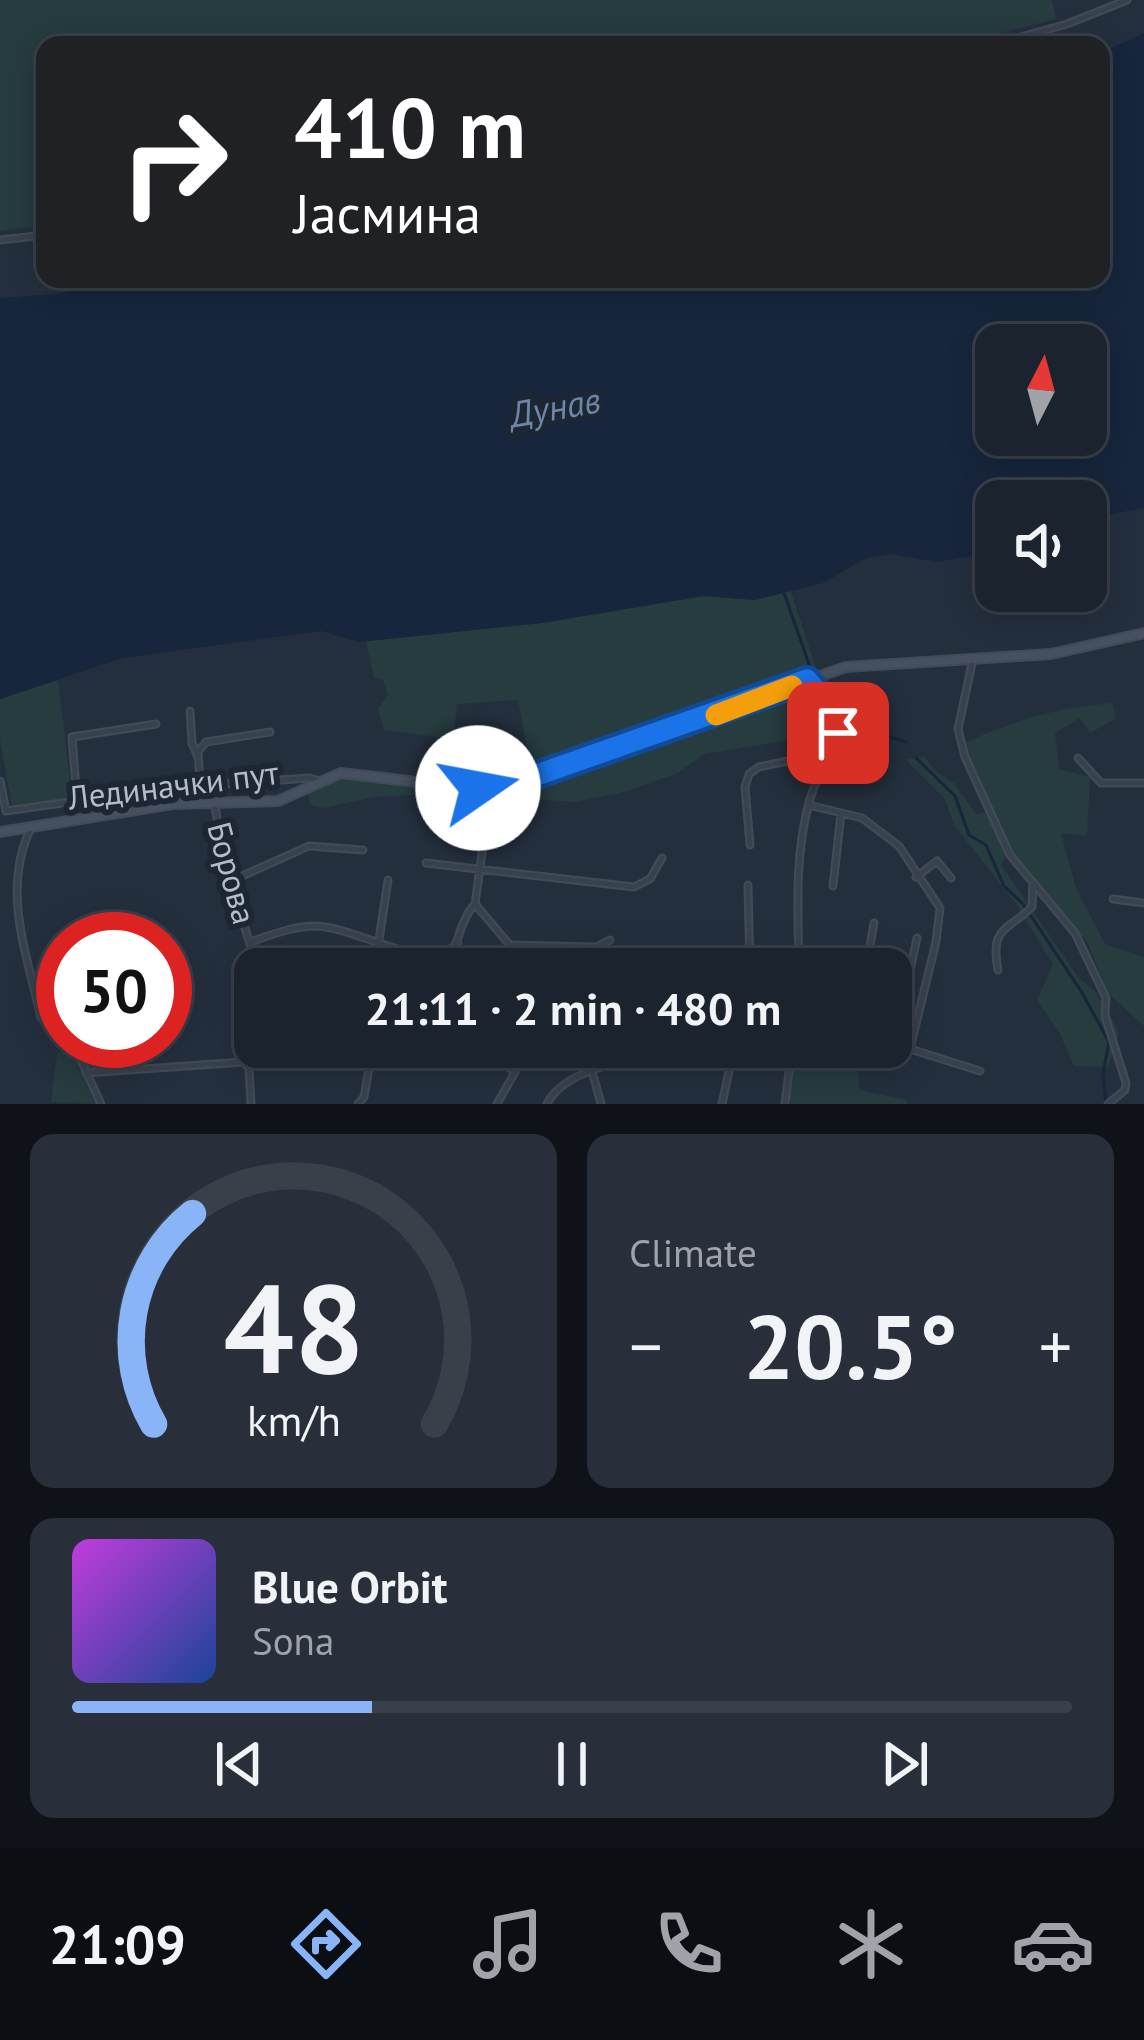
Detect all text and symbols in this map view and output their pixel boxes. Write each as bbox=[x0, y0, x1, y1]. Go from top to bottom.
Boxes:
text: 410 m bbox=[294, 72, 526, 181]
icon: right bbox=[96, 84, 252, 240]
text: Јасмина bbox=[294, 178, 481, 248]
north arrow bbox=[975, 324, 1107, 456]
map controls bbox=[975, 324, 1107, 612]
water label: Дунав bbox=[503, 375, 604, 438]
button: sound bbox=[975, 480, 1107, 612]
pin bbox=[787, 682, 889, 784]
icon: arrive bbox=[805, 700, 871, 766]
position arrow bbox=[415, 725, 541, 851]
street label: Лединачки пут bbox=[64, 750, 281, 819]
street label: Борова bbox=[198, 817, 267, 929]
speed limit sign: 50 bbox=[36, 912, 192, 1068]
text: 21:11 · 2 min · 480 m bbox=[365, 979, 781, 1037]
text: Climate bbox=[629, 1227, 757, 1278]
text: 48 bbox=[223, 1246, 364, 1407]
text: 20.5° bbox=[743, 1287, 958, 1404]
text: − bbox=[629, 1303, 662, 1388]
text: + bbox=[1039, 1303, 1072, 1388]
text: km/h bbox=[246, 1392, 341, 1448]
text: Blue Orbit bbox=[252, 1557, 448, 1615]
text: Sona bbox=[252, 1615, 334, 1666]
icon: previous bbox=[206, 1731, 272, 1797]
icon: pause bbox=[539, 1731, 605, 1797]
icon: next bbox=[872, 1731, 938, 1797]
icon: directions bbox=[284, 1902, 368, 1986]
icon: music bbox=[466, 1902, 550, 1986]
icon: phone bbox=[647, 1902, 731, 1986]
icon: climate bbox=[829, 1902, 913, 1986]
icon: car bbox=[1011, 1902, 1095, 1986]
text: 21:09 bbox=[49, 1909, 186, 1979]

